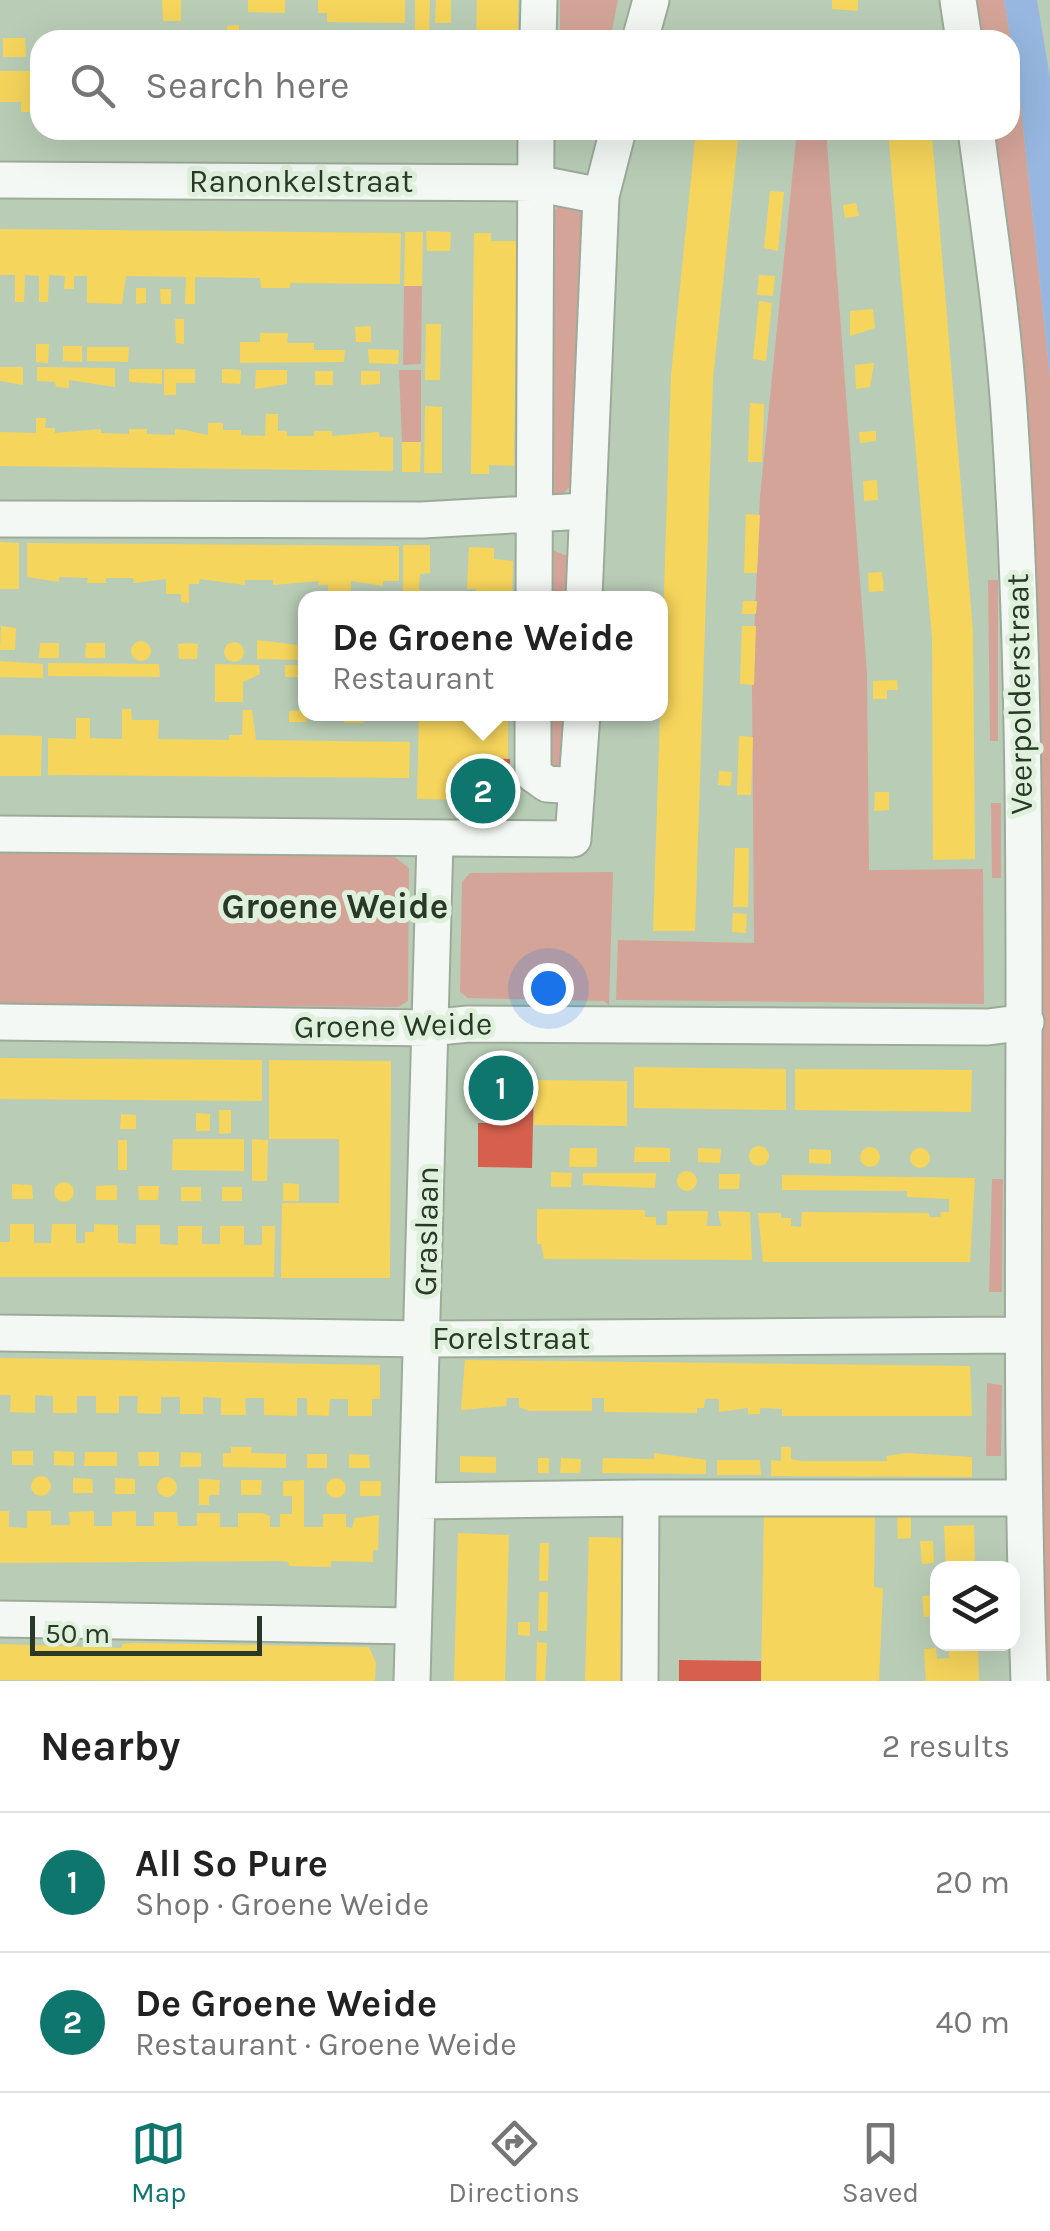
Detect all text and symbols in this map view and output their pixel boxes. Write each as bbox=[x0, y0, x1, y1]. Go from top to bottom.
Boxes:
search box bbox=[30, 30, 1020, 140]
icon: search bbox=[65, 58, 120, 113]
text: Search here bbox=[145, 63, 349, 108]
street label: Ranonkelstraat bbox=[189, 163, 413, 200]
street label: Veerpolderstraat bbox=[999, 573, 1040, 815]
popup bbox=[298, 591, 668, 721]
text: De Groene Weide bbox=[332, 615, 634, 660]
text: Restaurant bbox=[332, 660, 494, 697]
pin: 2 bbox=[450, 754, 516, 828]
district label: Groene Weide bbox=[222, 886, 448, 927]
your location bbox=[523, 963, 574, 1014]
street label: Groene Weide bbox=[294, 1005, 493, 1046]
pin: 1 bbox=[468, 1050, 534, 1126]
street label: Graslaan bbox=[407, 1166, 446, 1296]
street label: Forelstraat bbox=[432, 1320, 590, 1357]
map controls bbox=[930, 1561, 1020, 1651]
button: layers bbox=[930, 1561, 1020, 1651]
scale bar bbox=[30, 1611, 262, 1656]
text: 50 m bbox=[45, 1617, 110, 1650]
text: Nearby bbox=[40, 1721, 180, 1771]
text: 2 results bbox=[882, 1728, 1010, 1765]
text: All So Pure bbox=[135, 1841, 328, 1886]
text: 1 bbox=[67, 1864, 78, 1901]
text: 20 m bbox=[935, 1864, 1010, 1901]
text: Shop · Groene Weide bbox=[135, 1886, 429, 1923]
text: De Groene Weide bbox=[135, 1981, 437, 2026]
text: 2 bbox=[63, 2004, 82, 2041]
text: 40 m bbox=[936, 2004, 1010, 2041]
text: Restaurant · Groene Weide bbox=[135, 2026, 517, 2063]
tab: Map bbox=[131, 2116, 186, 2209]
tab: Directions bbox=[448, 2116, 580, 2209]
tab: Saved bbox=[842, 2116, 919, 2209]

